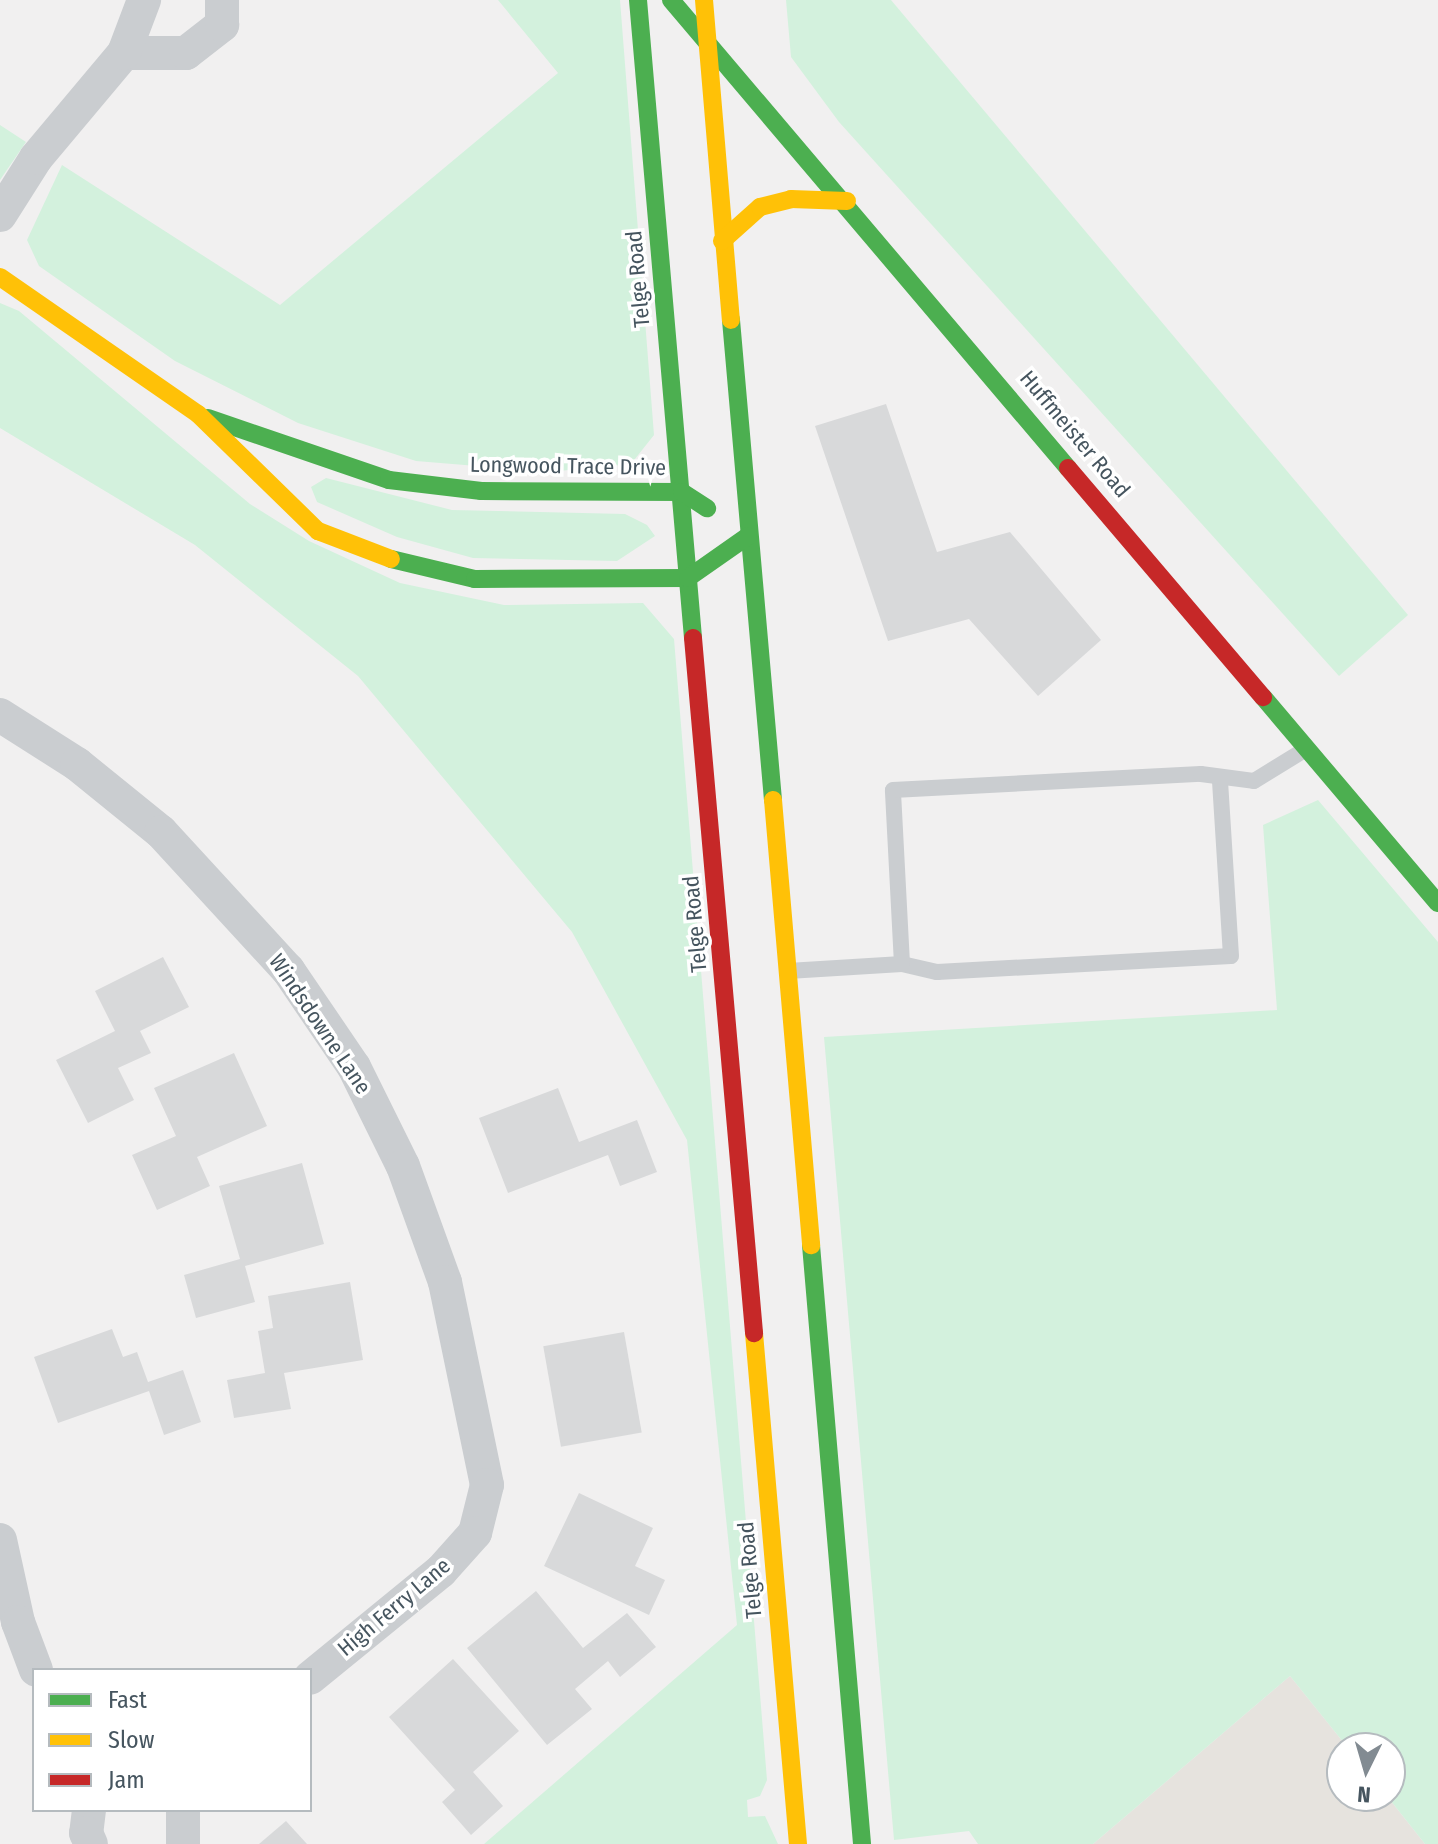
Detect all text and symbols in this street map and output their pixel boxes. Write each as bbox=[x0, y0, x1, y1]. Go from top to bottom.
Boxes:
street label: Telge Road bbox=[621, 229, 655, 329]
street label: Huffmeister Road bbox=[1014, 365, 1136, 503]
street label: Longwood Trace Drive bbox=[470, 451, 666, 481]
street label: Telge Road bbox=[678, 874, 712, 974]
street label: Windsdowne Lane bbox=[263, 949, 377, 1099]
street label: Telge Road bbox=[733, 1520, 767, 1620]
street label: High Ferry Lane bbox=[332, 1552, 456, 1662]
legend bbox=[32, 1668, 312, 1812]
text: Fast bbox=[108, 1686, 147, 1714]
text: Slow bbox=[108, 1726, 154, 1754]
north arrow bbox=[1326, 1732, 1406, 1812]
text: Jam bbox=[108, 1766, 145, 1794]
text: N bbox=[1356, 1780, 1372, 1808]

